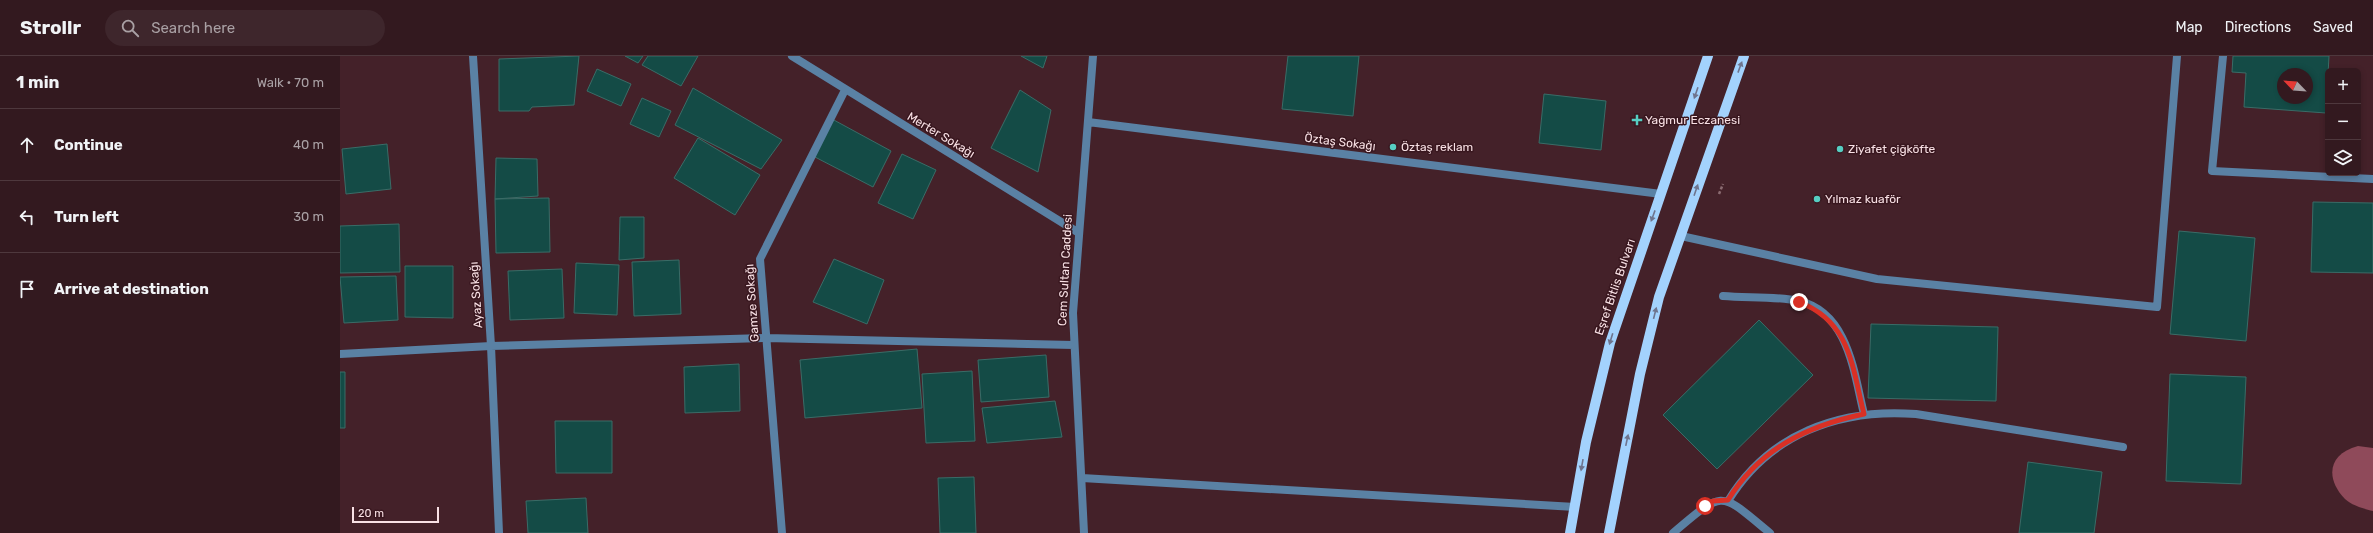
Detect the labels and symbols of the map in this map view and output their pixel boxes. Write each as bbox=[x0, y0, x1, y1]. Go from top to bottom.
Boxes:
one-way arrow bbox=[1738, 61, 1744, 73]
north arrow bbox=[2277, 68, 2313, 104]
one-way arrow bbox=[1692, 87, 1698, 99]
street label: Merter Sokağı bbox=[905, 109, 978, 161]
place label: Yağmur Eczanesi bbox=[1645, 113, 1740, 127]
marker: Yağmur Eczanesi bbox=[1632, 115, 1642, 125]
street label: Öztaş Sokağı bbox=[1304, 131, 1377, 153]
place label: Öztaş reklam bbox=[1401, 140, 1473, 154]
marker: Öztaş reklam bbox=[1388, 142, 1398, 152]
place label: Ziyafet çiğköfte bbox=[1848, 142, 1936, 156]
marker: Ziyafet çiğköfte bbox=[1835, 144, 1845, 154]
one-way arrow bbox=[1694, 183, 1700, 195]
place label: Yılmaz kuaför bbox=[1825, 192, 1901, 206]
marker: Yılmaz kuaför bbox=[1812, 194, 1822, 204]
one-way arrow bbox=[1650, 210, 1656, 222]
street label: Cem Sultan Caddesi bbox=[1055, 214, 1075, 326]
street label: Eşref Bitlis Bulvarı bbox=[1592, 237, 1638, 337]
street label: Ayaz Sokağı bbox=[467, 261, 485, 329]
street label: Gamze Sokağı bbox=[742, 263, 762, 343]
route end bbox=[1790, 293, 1808, 311]
one-way arrow bbox=[1653, 307, 1659, 319]
one-way arrow bbox=[1608, 333, 1614, 345]
one-way arrow bbox=[1624, 434, 1630, 446]
one-way arrow bbox=[1579, 459, 1585, 471]
route start bbox=[1696, 497, 1714, 515]
scale bar bbox=[352, 505, 439, 524]

